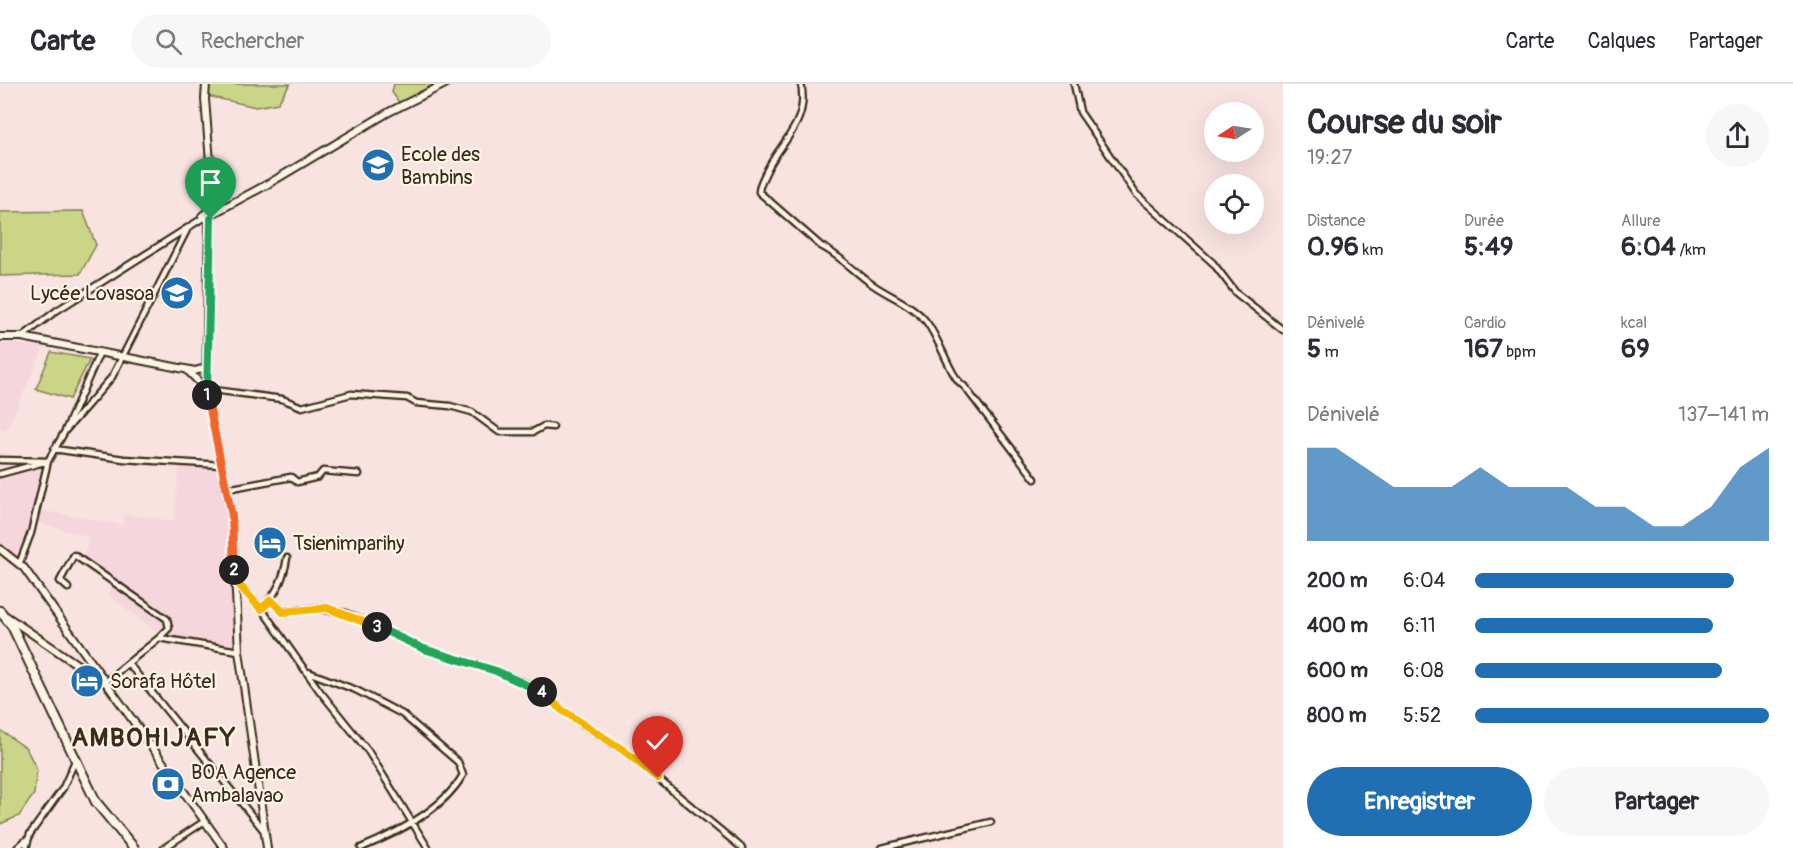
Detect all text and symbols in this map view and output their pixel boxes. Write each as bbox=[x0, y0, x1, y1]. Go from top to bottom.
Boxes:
search box bbox=[131, 14, 551, 68]
text: Carte bbox=[30, 24, 95, 59]
icon: search bbox=[152, 25, 185, 58]
text: Rechercher bbox=[200, 27, 304, 55]
text: Carte bbox=[1505, 28, 1554, 55]
text: Calques bbox=[1587, 28, 1655, 55]
text: Partager bbox=[1688, 28, 1763, 55]
north arrow bbox=[1204, 102, 1264, 162]
map controls bbox=[1204, 102, 1264, 234]
text: Course du soir bbox=[1307, 102, 1502, 143]
button: share bbox=[1706, 104, 1769, 167]
place label: Ecole des Bambins bbox=[401, 142, 480, 190]
text: 19:27 bbox=[1307, 145, 1352, 170]
school or university icon: Ecole des Bambins bbox=[360, 147, 396, 183]
pin bbox=[185, 157, 236, 219]
icon: arrive bbox=[194, 166, 227, 199]
button: locate bbox=[1204, 174, 1264, 234]
text: Distance bbox=[1307, 211, 1366, 231]
text: Durée bbox=[1464, 211, 1504, 231]
text: Allure bbox=[1621, 211, 1660, 231]
text: 0.96 bbox=[1307, 231, 1359, 263]
text: 5:49 bbox=[1464, 231, 1514, 263]
text: 6:04 bbox=[1621, 231, 1676, 263]
text: km bbox=[1359, 240, 1383, 260]
text: /km bbox=[1676, 240, 1706, 260]
school or university icon: Lycée Lovasoa bbox=[159, 275, 195, 311]
place label: Lycée Lovasoa bbox=[30, 281, 154, 306]
text: Dénivelé bbox=[1307, 313, 1365, 333]
text: Cardio bbox=[1464, 313, 1506, 333]
text: kcal bbox=[1621, 313, 1647, 333]
text: 5 bbox=[1307, 333, 1321, 365]
text: 167 bbox=[1464, 333, 1503, 365]
text: 69 bbox=[1621, 333, 1650, 365]
text: m bbox=[1321, 342, 1339, 362]
text: bpm bbox=[1503, 342, 1536, 362]
pin: 1 bbox=[192, 380, 222, 410]
text: 1 bbox=[204, 385, 210, 405]
text: Dénivelé bbox=[1307, 402, 1380, 427]
text: 137–141 m bbox=[1678, 402, 1769, 427]
hotel icon: Tsienimparihy bbox=[252, 525, 288, 561]
place label: Tsienimparihy bbox=[293, 531, 405, 556]
pin: 2 bbox=[219, 555, 249, 585]
text: 2 bbox=[230, 560, 238, 580]
text: 200 m bbox=[1307, 568, 1368, 593]
text: 6:04 bbox=[1403, 568, 1445, 593]
pin: 3 bbox=[362, 612, 392, 642]
text: 400 m bbox=[1307, 613, 1368, 638]
text: 6:11 bbox=[1403, 613, 1436, 638]
text: 3 bbox=[373, 617, 381, 637]
text: 600 m bbox=[1307, 658, 1368, 683]
text: 6:08 bbox=[1403, 658, 1444, 683]
hotel icon: Sorafa Hôtel bbox=[69, 663, 105, 699]
place label: Sorafa Hôtel bbox=[110, 669, 216, 694]
pin: 4 bbox=[527, 677, 557, 707]
text: 4 bbox=[537, 682, 547, 702]
text: 800 m bbox=[1307, 703, 1367, 728]
text: 5:52 bbox=[1403, 703, 1441, 728]
pin bbox=[632, 716, 683, 778]
district label: AMBOHIJAFY bbox=[71, 722, 237, 754]
icon: check bbox=[641, 725, 674, 758]
place label: BOA Agence Ambalavao bbox=[191, 760, 296, 808]
bank icon: BOA Agence Ambalavao bbox=[150, 766, 186, 802]
button: Enregistrer bbox=[1307, 767, 1532, 836]
button: Partager bbox=[1544, 767, 1769, 836]

